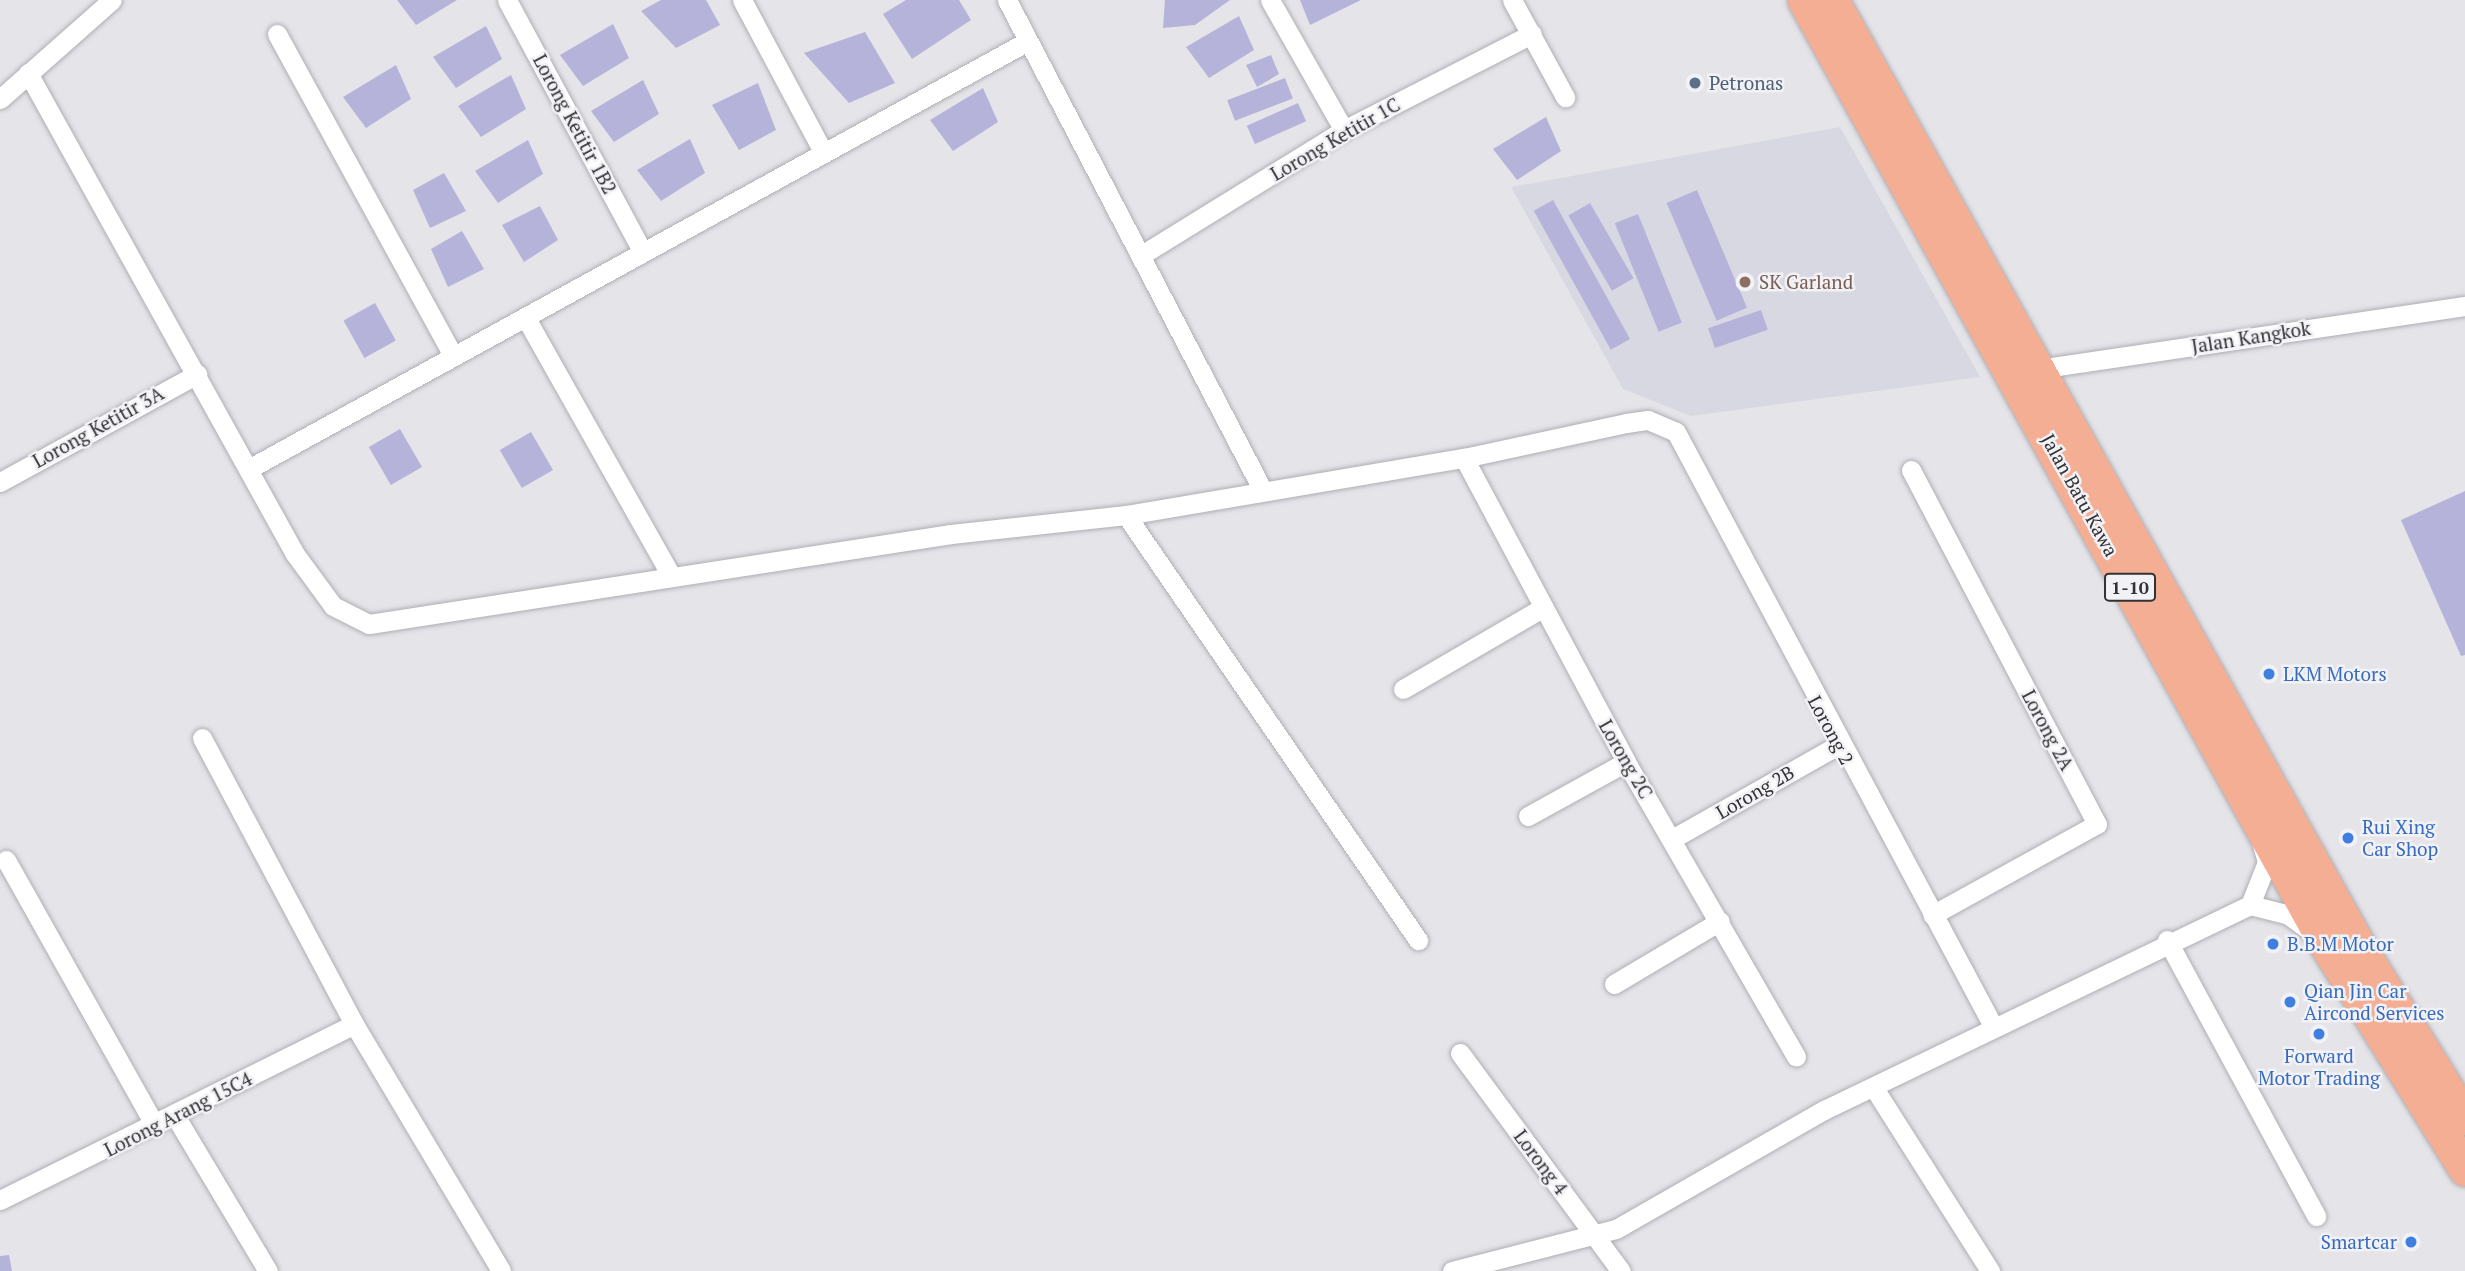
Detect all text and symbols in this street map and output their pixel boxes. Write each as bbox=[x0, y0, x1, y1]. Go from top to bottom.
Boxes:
street label: Lorong Ketitir 1B2 bbox=[529, 50, 621, 198]
place label: Petronas bbox=[1709, 72, 1783, 94]
marker: Petronas bbox=[1687, 75, 1703, 91]
street label: Lorong Ketitir 1C bbox=[1266, 93, 1404, 185]
place label: SK Garland bbox=[1759, 271, 1853, 293]
marker: SK Garland bbox=[1737, 274, 1753, 290]
street label: Jalan Kangkok bbox=[2190, 316, 2312, 358]
street label: Lorong Ketitir 3A bbox=[29, 382, 167, 472]
street label: Jalan Batu Kawa bbox=[2037, 430, 2123, 560]
road number: 1-10 bbox=[2104, 572, 2156, 602]
place label: LKM Motors bbox=[2283, 663, 2387, 685]
marker: LKM Motors bbox=[2261, 666, 2277, 682]
street label: Lorong 2A bbox=[2017, 686, 2079, 774]
street label: Lorong 2 bbox=[1803, 692, 1859, 768]
street label: Lorong 2C bbox=[1594, 716, 1658, 802]
street label: Lorong 2B bbox=[1712, 761, 1798, 823]
place label: Rui Xing Car Shop bbox=[2362, 816, 2438, 860]
marker: Rui Xing Car Shop bbox=[2340, 830, 2356, 846]
place label: B.B.M Motor bbox=[2287, 933, 2394, 955]
marker: B.B.M Motor bbox=[2265, 936, 2281, 952]
place label: Qian Jin Car Aircond Services bbox=[2304, 980, 2444, 1024]
marker: Qian Jin Car Aircond Services bbox=[2282, 994, 2298, 1010]
marker: Forward Motor Trading bbox=[2311, 1026, 2327, 1042]
place label: Forward Motor Trading bbox=[2258, 1045, 2380, 1089]
street label: Lorong Arang 15C4 bbox=[100, 1067, 256, 1161]
street label: Lorong 4 bbox=[1509, 1125, 1573, 1199]
place label: Smartcar bbox=[2321, 1231, 2397, 1253]
marker: Smartcar bbox=[2403, 1234, 2419, 1250]

